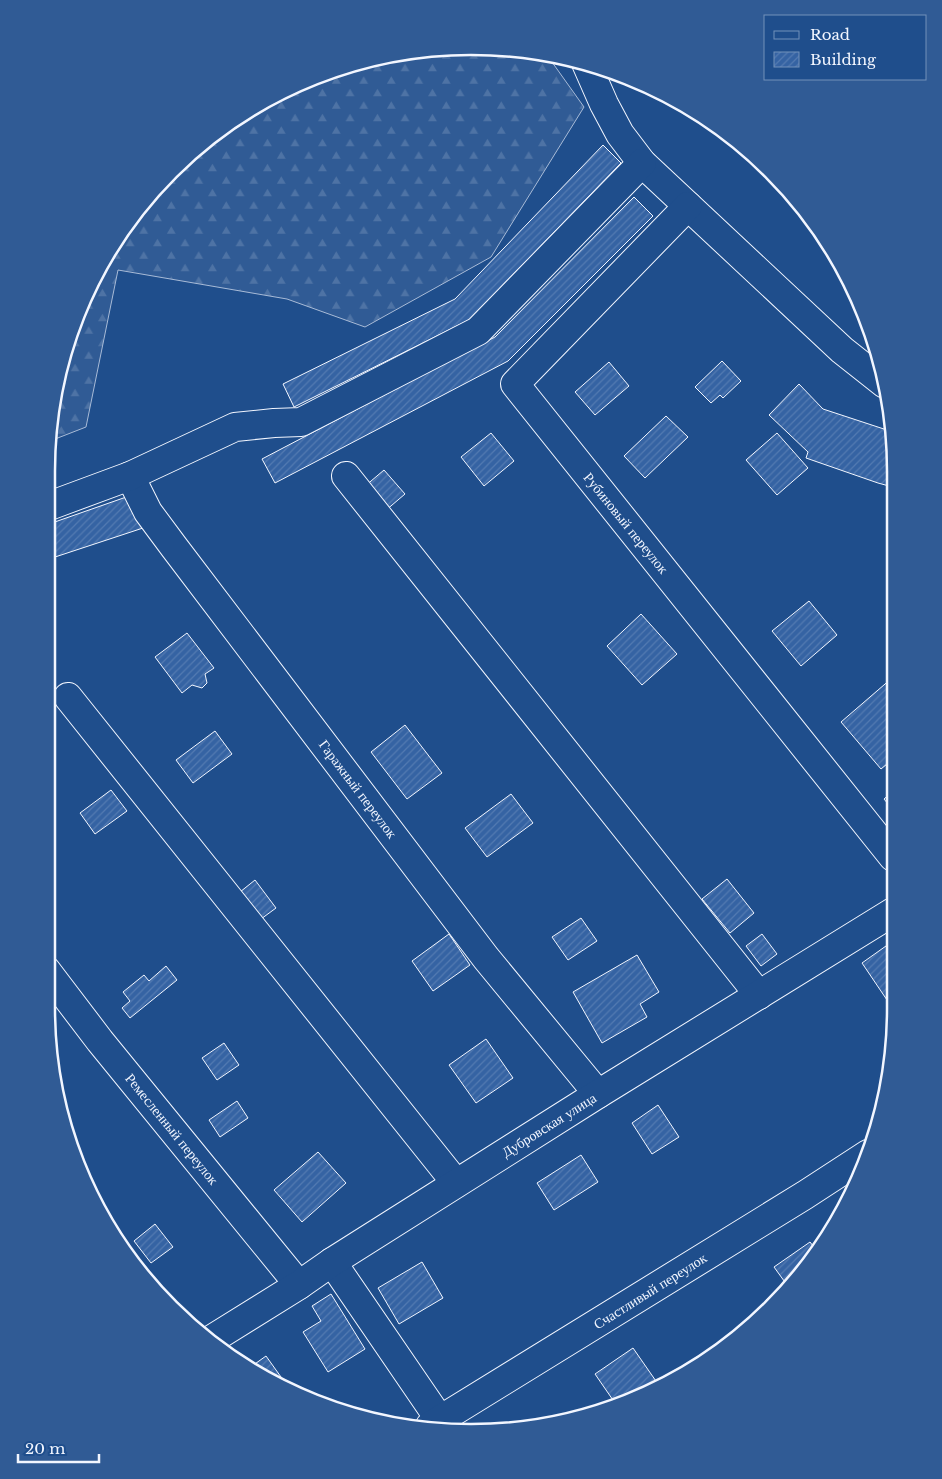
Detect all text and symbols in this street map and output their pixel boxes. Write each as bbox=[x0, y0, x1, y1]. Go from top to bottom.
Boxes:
legend bbox=[764, 15, 927, 80]
text: Road bbox=[810, 25, 850, 44]
text: Building bbox=[810, 50, 877, 69]
street label: Рубиновый переулок bbox=[580, 469, 672, 577]
street label: Гаражный переулок bbox=[315, 736, 401, 842]
street label: Ремесленный переулок bbox=[121, 1070, 223, 1189]
street label: Дубровская улица bbox=[498, 1088, 600, 1161]
street label: Счастливый переулок bbox=[590, 1249, 710, 1333]
scale bar bbox=[18, 1432, 99, 1464]
text: 20 m bbox=[25, 1439, 65, 1458]

